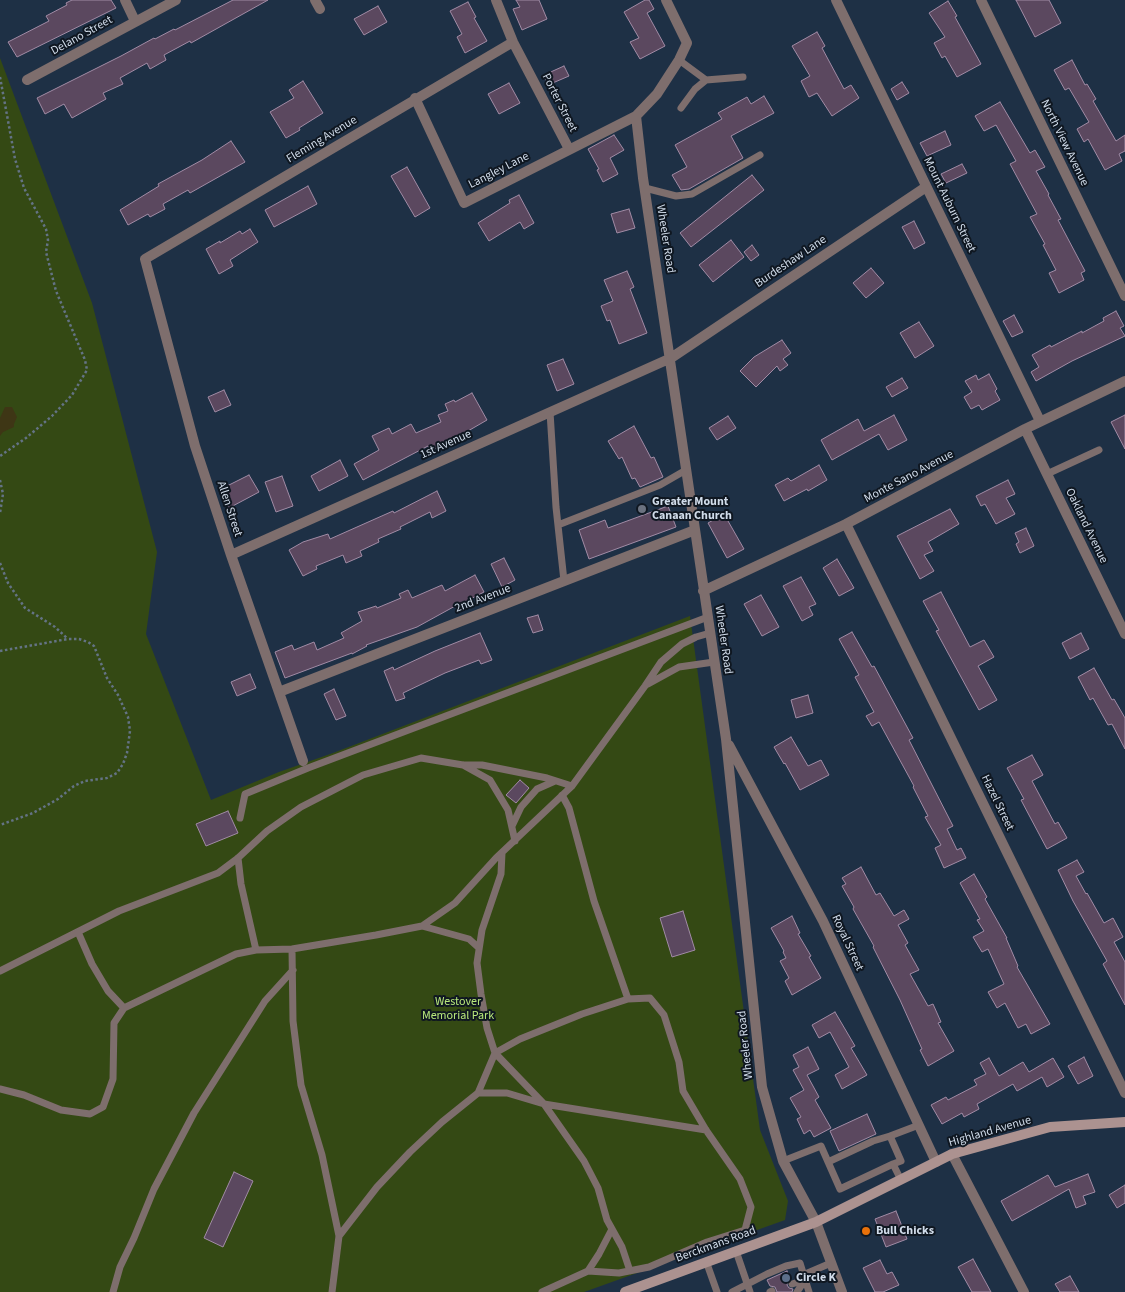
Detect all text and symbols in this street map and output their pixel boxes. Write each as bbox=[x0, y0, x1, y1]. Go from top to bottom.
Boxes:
street label: Delano Street bbox=[49, 13, 115, 59]
street label: Porter Street bbox=[538, 71, 580, 135]
street label: North View Avenue bbox=[1037, 97, 1091, 189]
street label: Fleming Avenue bbox=[284, 113, 360, 167]
street label: Langley Lane bbox=[466, 150, 532, 192]
street label: Mount Auburn Street bbox=[920, 155, 978, 255]
street label: Wheeler Road bbox=[652, 204, 678, 274]
street label: Burdeshaw Lane bbox=[752, 233, 830, 291]
street label: 1st Avenue bbox=[418, 427, 474, 463]
street label: Monte Sano Avenue bbox=[862, 447, 956, 507]
street label: Allen Street bbox=[213, 479, 245, 539]
street label: Oakland Avenue bbox=[1062, 486, 1110, 566]
place label: Greater Mount Canaan Church bbox=[652, 495, 732, 523]
marker: Greater Mount Canaan Church bbox=[636, 503, 648, 515]
street label: 2nd Avenue bbox=[453, 582, 513, 616]
street label: Wheeler Road bbox=[711, 605, 735, 675]
street label: Hazel Street bbox=[977, 773, 1017, 833]
street label: Royal Street bbox=[828, 913, 866, 973]
park label: Westover Memorial Park bbox=[422, 995, 494, 1023]
street label: Wheeler Road bbox=[735, 1010, 757, 1080]
street label: Highland Avenue bbox=[947, 1113, 1033, 1151]
street label: Berckmans Road bbox=[674, 1224, 758, 1266]
place label: Bull Chicks bbox=[876, 1224, 934, 1238]
marker: Bull Chicks bbox=[860, 1225, 872, 1237]
place label: Circle K bbox=[796, 1271, 836, 1285]
marker: Circle K bbox=[780, 1272, 792, 1284]

